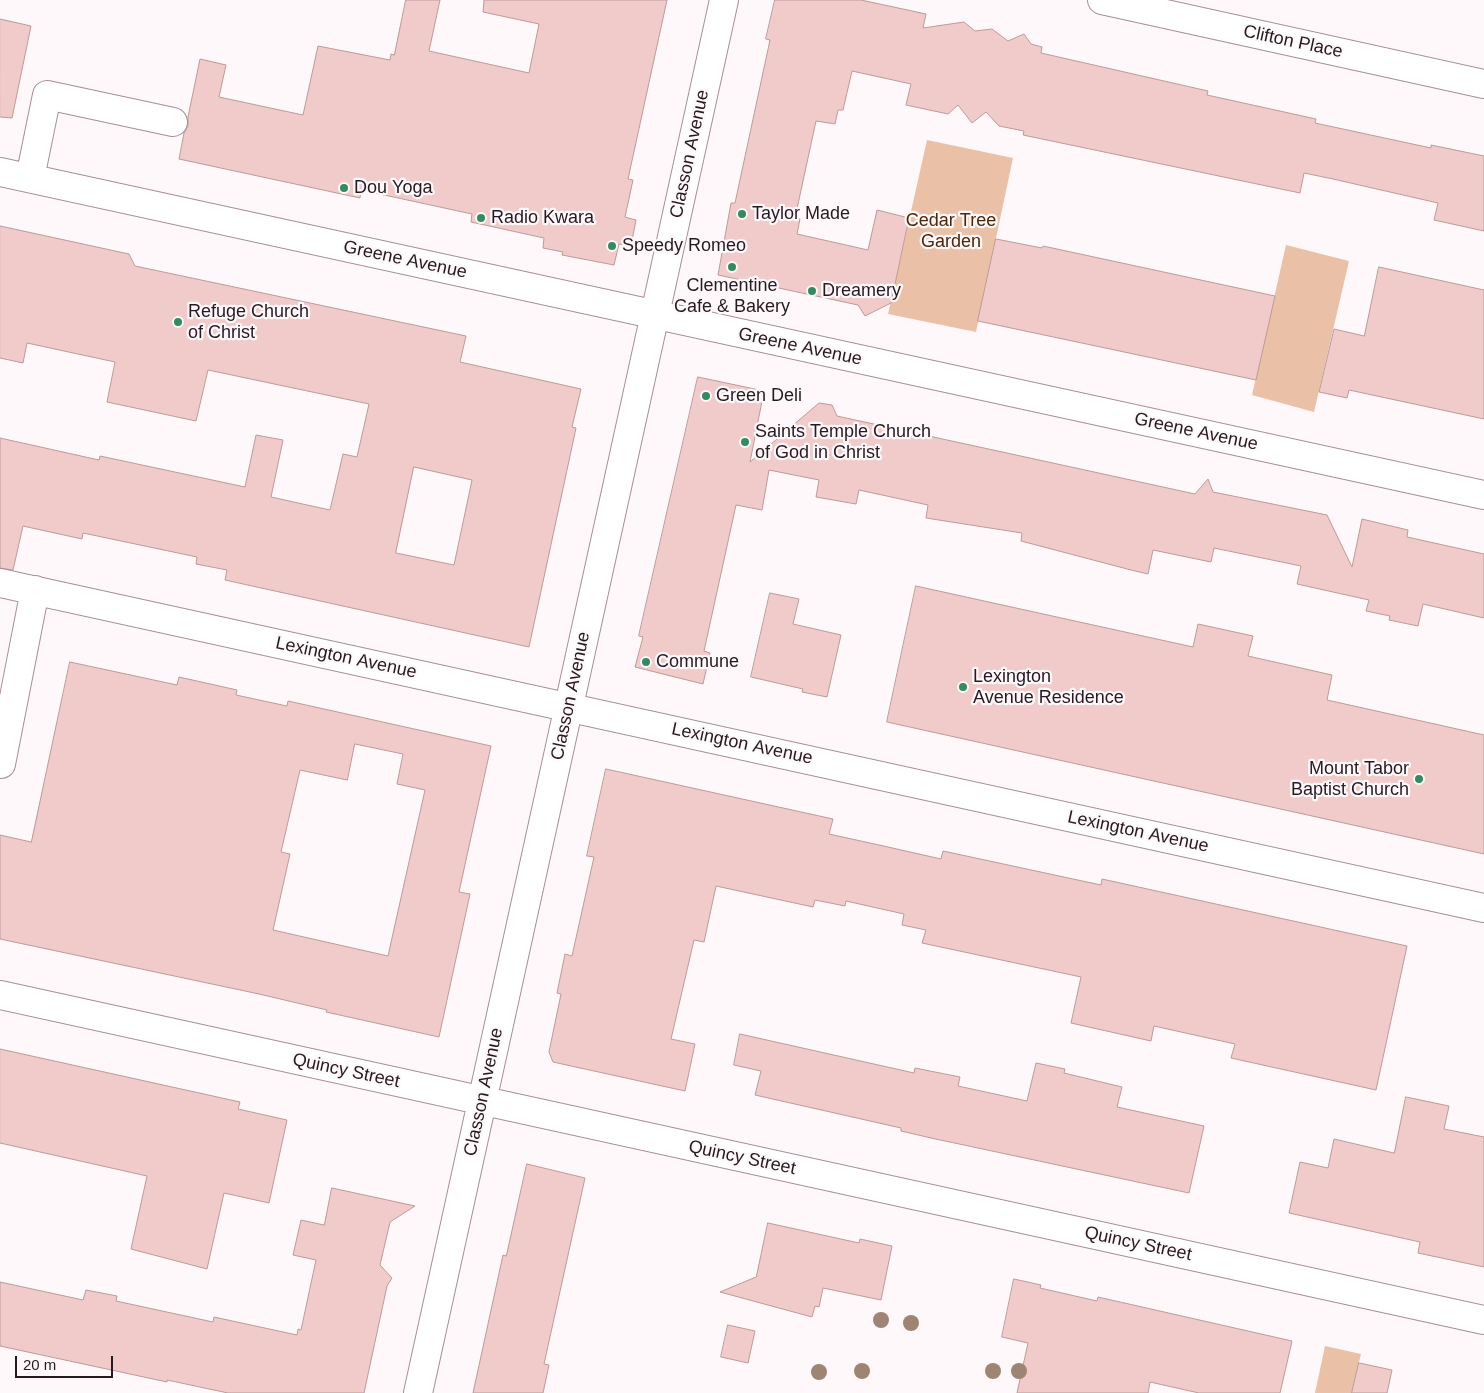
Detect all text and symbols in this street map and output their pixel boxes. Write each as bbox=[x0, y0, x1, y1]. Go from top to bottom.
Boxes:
street label: Clifton Place bbox=[1241, 21, 1345, 63]
street label: Classon Avenue bbox=[666, 88, 714, 220]
place label: Dou Yoga bbox=[354, 177, 432, 199]
marker: Dou Yoga bbox=[338, 182, 350, 194]
place label: Taylor Made bbox=[752, 203, 850, 225]
place label: Radio Kwara bbox=[491, 207, 594, 229]
marker: Taylor Made bbox=[736, 208, 748, 220]
park label: Cedar Tree Garden bbox=[906, 210, 996, 252]
marker: Radio Kwara bbox=[475, 212, 487, 224]
place label: Speedy Romeo bbox=[622, 235, 746, 257]
street label: Greene Avenue bbox=[341, 236, 469, 284]
marker: Speedy Romeo bbox=[606, 240, 618, 252]
marker: Clementine Cafe & Bakery bbox=[726, 261, 738, 273]
place label: Clementine Cafe & Bakery bbox=[674, 275, 790, 318]
place label: Dreamery bbox=[822, 280, 901, 302]
marker: Dreamery bbox=[806, 285, 818, 297]
place label: Refuge Church of Christ bbox=[188, 301, 309, 344]
marker: Refuge Church of Christ bbox=[172, 316, 184, 328]
street label: Greene Avenue bbox=[736, 323, 864, 371]
place label: Green Deli bbox=[716, 385, 802, 407]
marker: Green Deli bbox=[700, 390, 712, 402]
street label: Greene Avenue bbox=[1132, 408, 1260, 456]
place label: Saints Temple Church of God in Christ bbox=[755, 421, 931, 464]
marker: Saints Temple Church of God in Christ bbox=[739, 436, 751, 448]
street label: Classon Avenue bbox=[547, 630, 595, 762]
street label: Lexington Avenue bbox=[273, 632, 419, 684]
place label: Commune bbox=[656, 651, 739, 673]
marker: Commune bbox=[640, 656, 652, 668]
place label: Lexington Avenue Residence bbox=[973, 666, 1124, 709]
marker: Lexington Avenue Residence bbox=[957, 681, 969, 693]
street label: Lexington Avenue bbox=[669, 718, 815, 770]
place label: Mount Tabor Baptist Church bbox=[1291, 758, 1409, 801]
marker: Mount Tabor Baptist Church bbox=[1413, 773, 1425, 785]
street label: Lexington Avenue bbox=[1065, 806, 1211, 858]
street label: Classon Avenue bbox=[460, 1026, 508, 1158]
street label: Quincy Street bbox=[290, 1049, 402, 1093]
street label: Quincy Street bbox=[686, 1136, 798, 1180]
street label: Quincy Street bbox=[1082, 1222, 1194, 1266]
scale bar bbox=[18, 1346, 115, 1378]
text: 20 m bbox=[23, 1356, 56, 1373]

